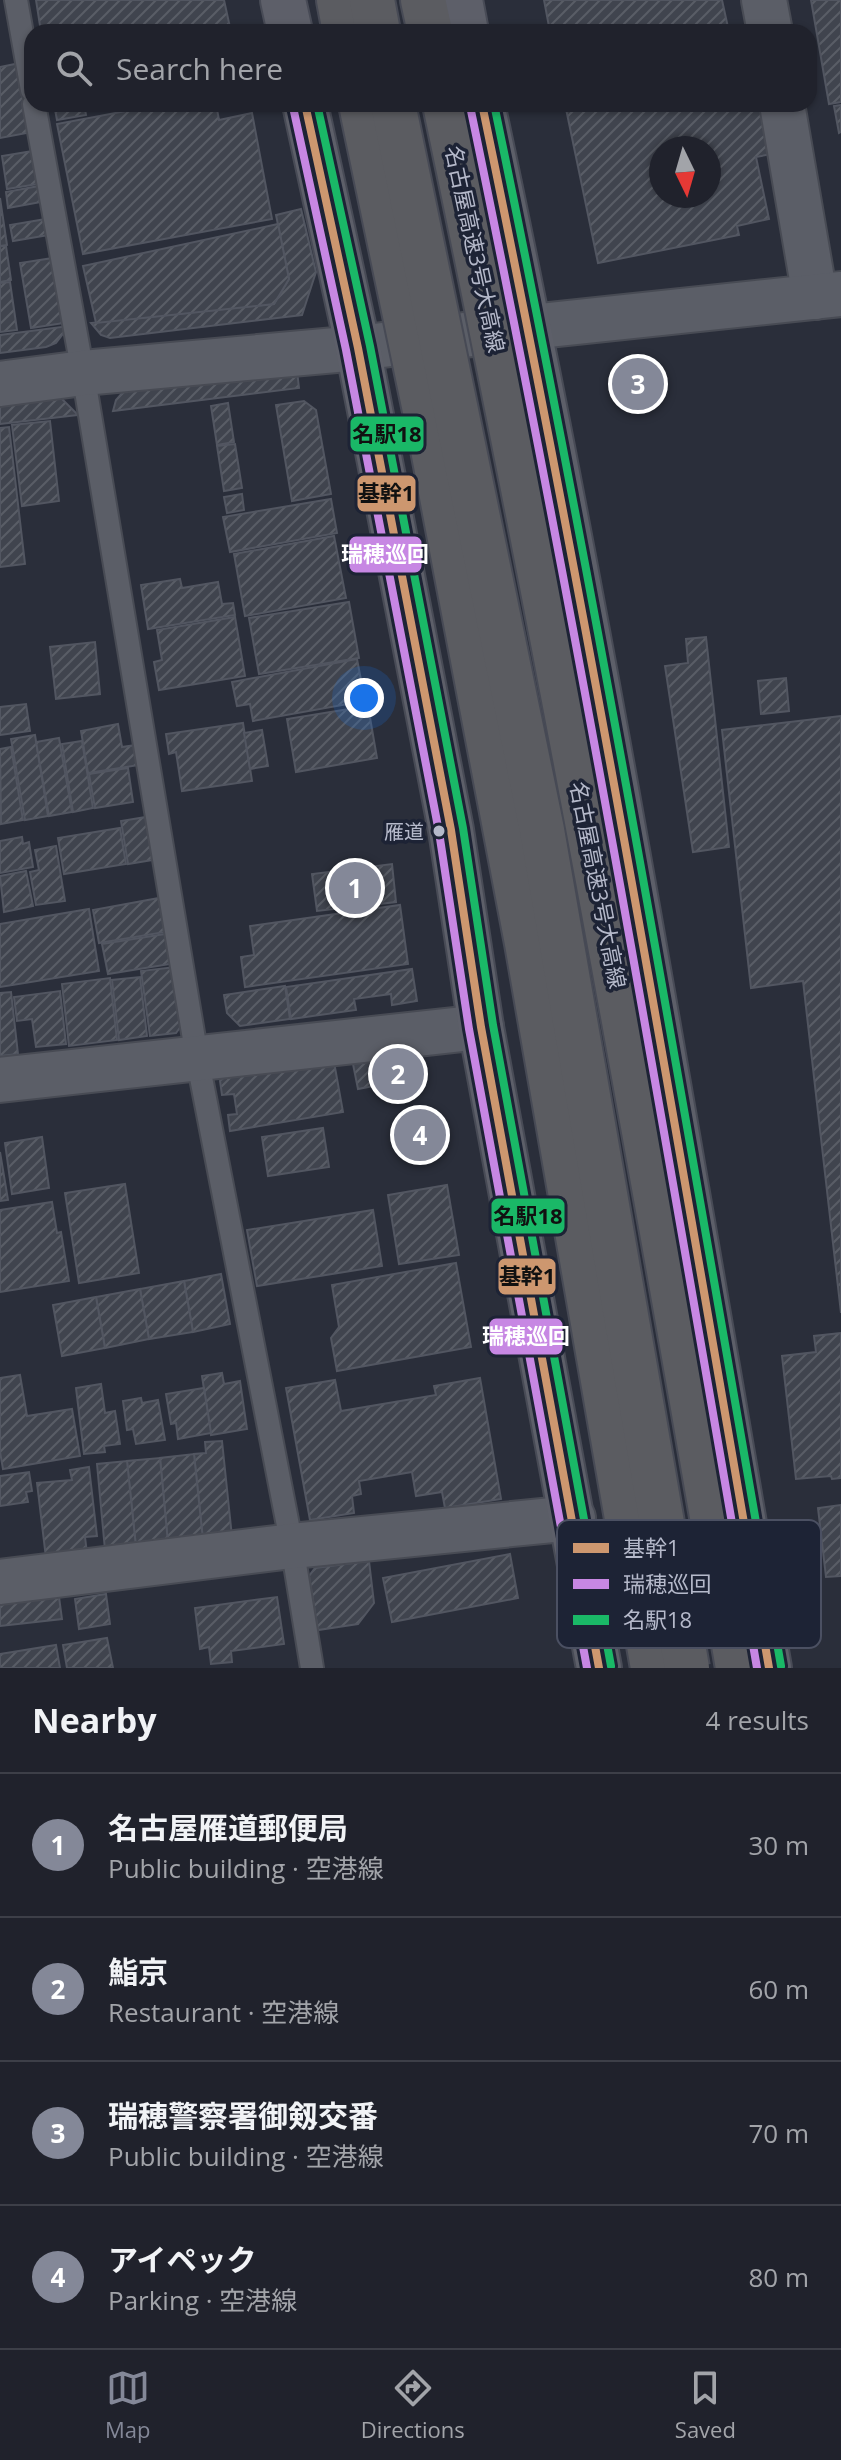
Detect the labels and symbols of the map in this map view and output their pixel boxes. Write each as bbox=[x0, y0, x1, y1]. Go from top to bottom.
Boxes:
north arrow bbox=[649, 136, 721, 208]
street label: 名古屋高速3号大高線 bbox=[439, 143, 513, 355]
pin: 3 bbox=[612, 354, 664, 414]
line badge: 名駅18 bbox=[349, 415, 425, 453]
text: 名駅18 bbox=[352, 418, 422, 448]
line badge: 基幹1 bbox=[356, 474, 417, 513]
text: 基幹1 bbox=[358, 477, 414, 507]
line badge: 瑞穂巡回 bbox=[348, 535, 423, 574]
text: 瑞穂巡回 bbox=[341, 538, 429, 568]
your location bbox=[344, 678, 384, 718]
street label: 名古屋高速3号大高線 bbox=[564, 779, 634, 991]
place label: 雁道 bbox=[384, 818, 424, 845]
marker: 雁道 bbox=[431, 823, 447, 839]
pin: 1 bbox=[329, 858, 381, 918]
pin: 2 bbox=[372, 1044, 424, 1104]
pin: 4 bbox=[394, 1105, 446, 1165]
line badge: 名駅18 bbox=[490, 1197, 566, 1235]
text: 名駅18 bbox=[493, 1200, 563, 1230]
line badge: 基幹1 bbox=[497, 1257, 557, 1296]
text: 基幹1 bbox=[499, 1260, 555, 1290]
line badge: 瑞穂巡回 bbox=[488, 1317, 564, 1356]
text: 瑞穂巡回 bbox=[482, 1320, 570, 1350]
legend bbox=[557, 1520, 821, 1648]
text: 基幹1 bbox=[623, 1532, 680, 1562]
text: 瑞穂巡回 bbox=[623, 1568, 711, 1598]
text: 名駅18 bbox=[623, 1604, 692, 1634]

